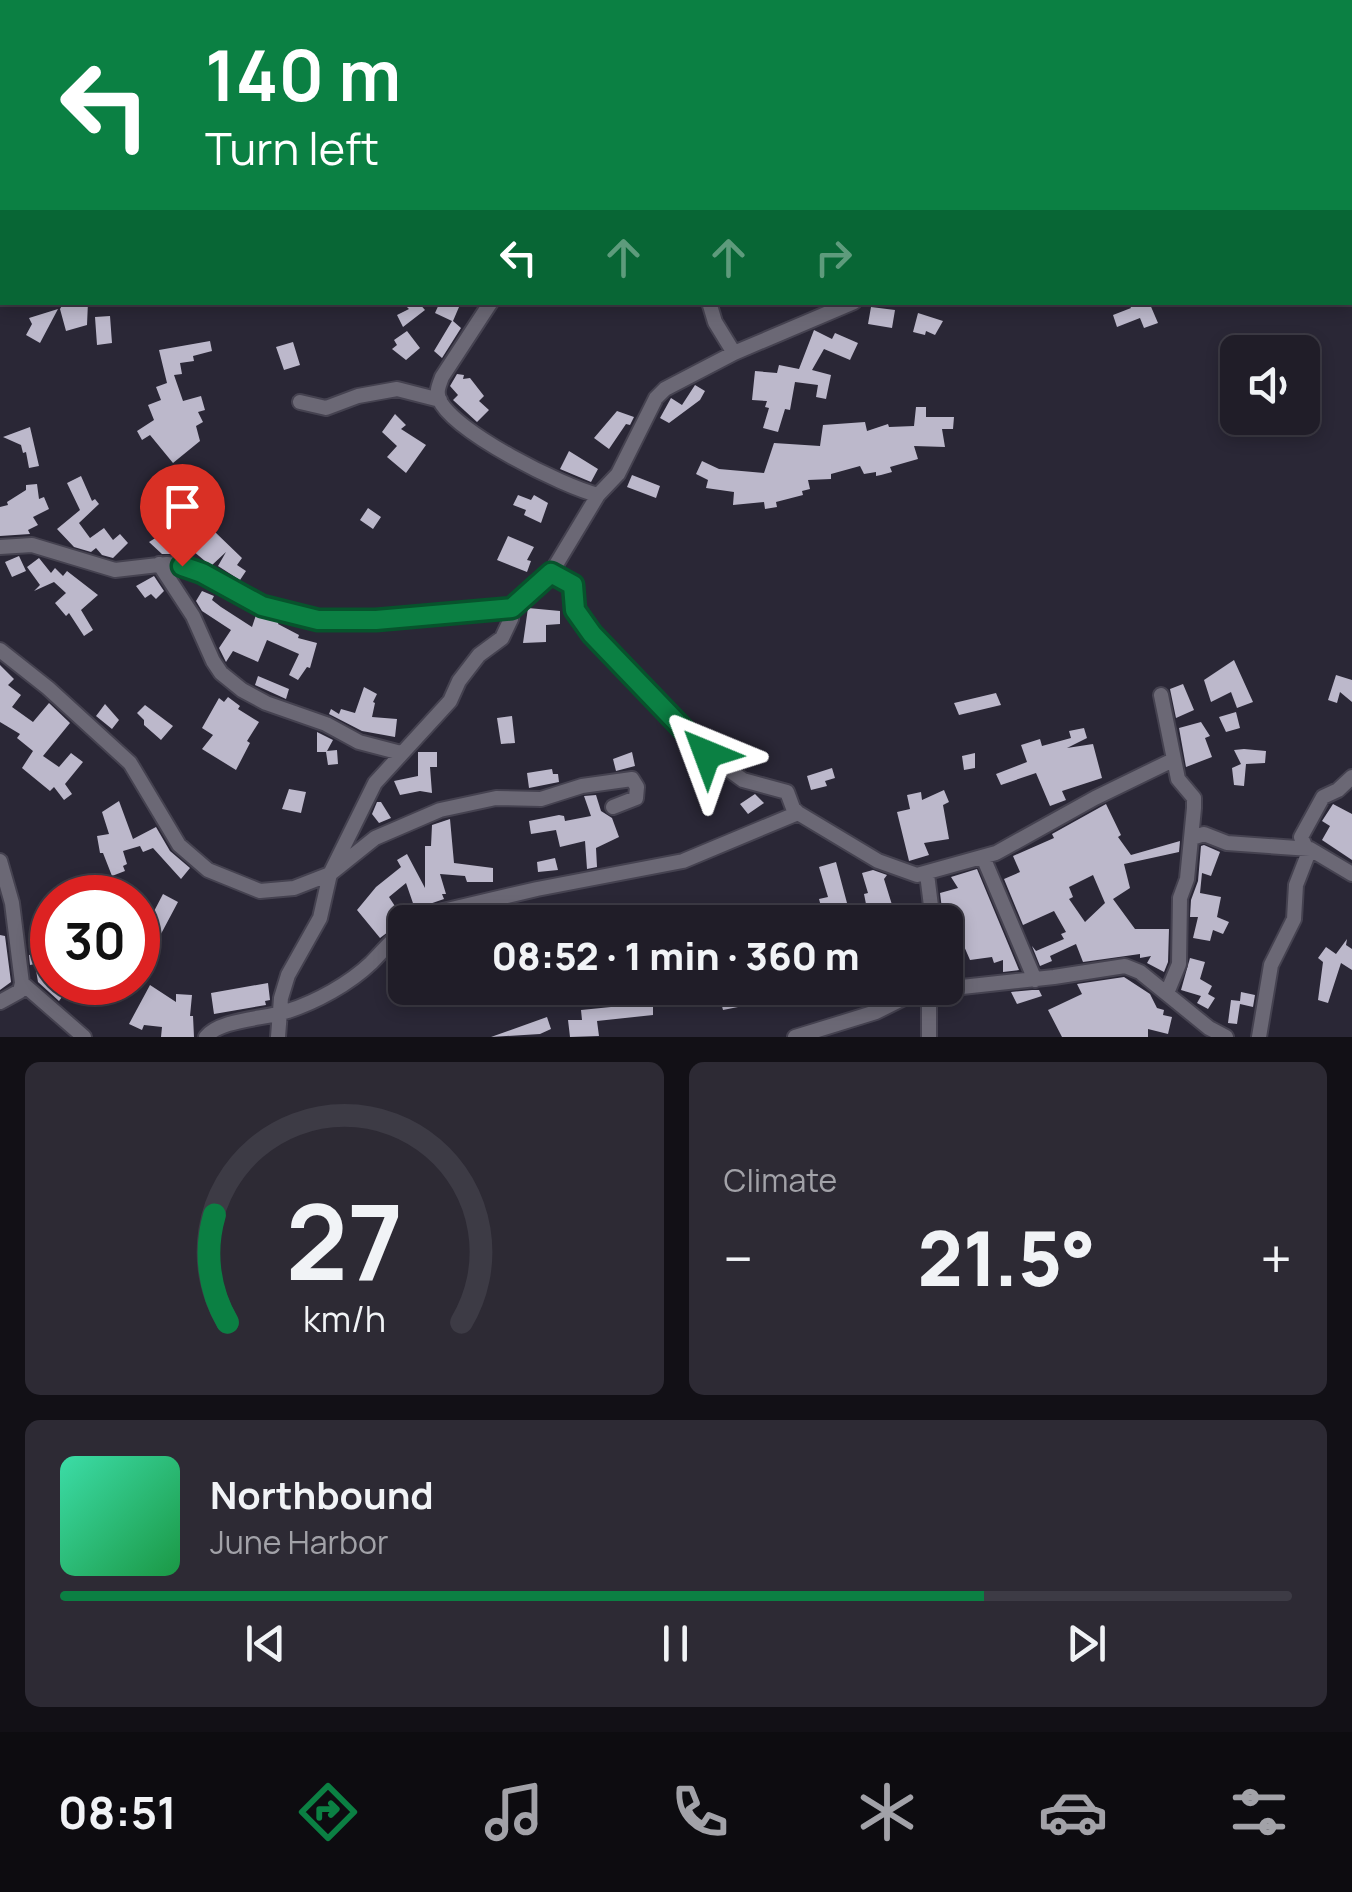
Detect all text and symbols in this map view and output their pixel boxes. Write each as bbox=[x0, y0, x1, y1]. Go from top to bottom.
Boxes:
text: 140 m bbox=[205, 26, 401, 122]
icon: left bbox=[40, 40, 170, 170]
text: Turn left bbox=[205, 117, 379, 179]
icon: left bbox=[491, 230, 546, 285]
icon: ahead bbox=[596, 230, 651, 285]
icon: ahead bbox=[701, 230, 756, 285]
icon: right bbox=[806, 230, 861, 285]
map controls bbox=[1220, 335, 1320, 435]
button: sound bbox=[1220, 335, 1320, 435]
pin bbox=[140, 464, 225, 567]
icon: arrive bbox=[155, 479, 210, 534]
position arrow bbox=[655, 702, 759, 806]
speed limit sign: 30 bbox=[30, 875, 160, 1005]
text: 08:52 · 1 min · 360 m bbox=[491, 929, 860, 981]
text: Climate bbox=[724, 1158, 837, 1202]
text: 27 bbox=[286, 1169, 403, 1311]
text: 21.5° bbox=[918, 1206, 1096, 1309]
text: − bbox=[724, 1220, 753, 1296]
text: + bbox=[1260, 1220, 1292, 1296]
text: km/h bbox=[303, 1294, 386, 1343]
text: Northbound bbox=[210, 1468, 434, 1520]
text: June Harbor bbox=[210, 1520, 388, 1564]
icon: previous bbox=[238, 1616, 293, 1671]
icon: pause bbox=[648, 1616, 703, 1671]
icon: next bbox=[1059, 1616, 1114, 1671]
icon: directions bbox=[293, 1777, 363, 1847]
icon: music bbox=[479, 1777, 549, 1847]
icon: phone bbox=[665, 1777, 735, 1847]
icon: climate bbox=[852, 1777, 922, 1847]
icon: car bbox=[1038, 1777, 1108, 1847]
icon: filters bbox=[1224, 1777, 1294, 1847]
text: 08:51 bbox=[58, 1781, 177, 1843]

